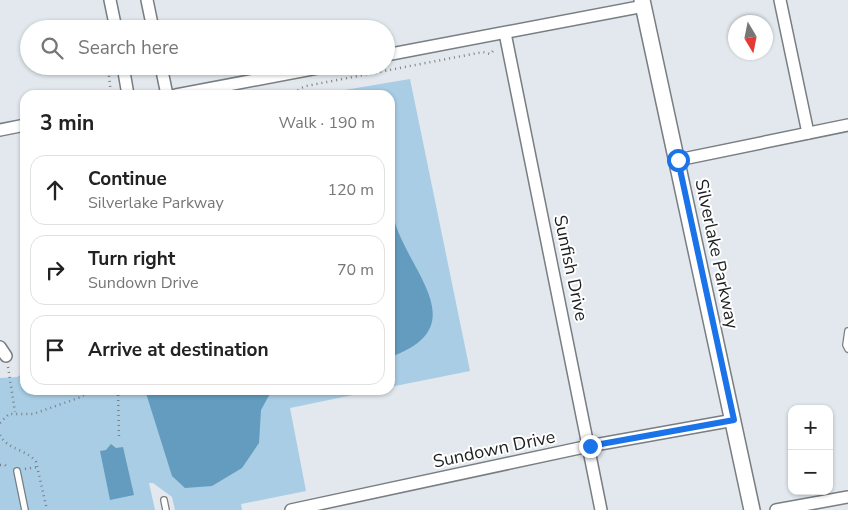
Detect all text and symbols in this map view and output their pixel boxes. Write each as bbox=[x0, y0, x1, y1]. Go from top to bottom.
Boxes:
north arrow bbox=[728, 15, 773, 60]
search box bbox=[20, 20, 395, 75]
icon: search bbox=[38, 34, 66, 62]
text: Search here bbox=[78, 35, 179, 61]
text: 3 min bbox=[40, 109, 94, 137]
text: Walk · 190 m bbox=[279, 112, 375, 134]
route start bbox=[667, 149, 690, 172]
text: Continue bbox=[88, 166, 167, 192]
icon: ahead bbox=[41, 176, 69, 204]
street label: Silverlake Parkway bbox=[689, 177, 745, 332]
text: 120 m bbox=[327, 179, 374, 201]
text: Silverlake Parkway bbox=[88, 192, 224, 214]
street label: Sunfish Drive bbox=[548, 213, 594, 323]
text: Turn right bbox=[88, 246, 175, 272]
icon: right bbox=[41, 256, 69, 284]
text: 70 m bbox=[337, 259, 374, 281]
text: Sundown Drive bbox=[88, 272, 199, 294]
icon: arrive bbox=[41, 336, 69, 364]
text: Arrive at destination bbox=[88, 337, 269, 363]
map controls bbox=[788, 405, 833, 495]
button: + bbox=[788, 405, 833, 450]
street label: Sundown Drive bbox=[431, 424, 557, 474]
route end bbox=[579, 435, 602, 458]
button: − bbox=[788, 450, 833, 495]

